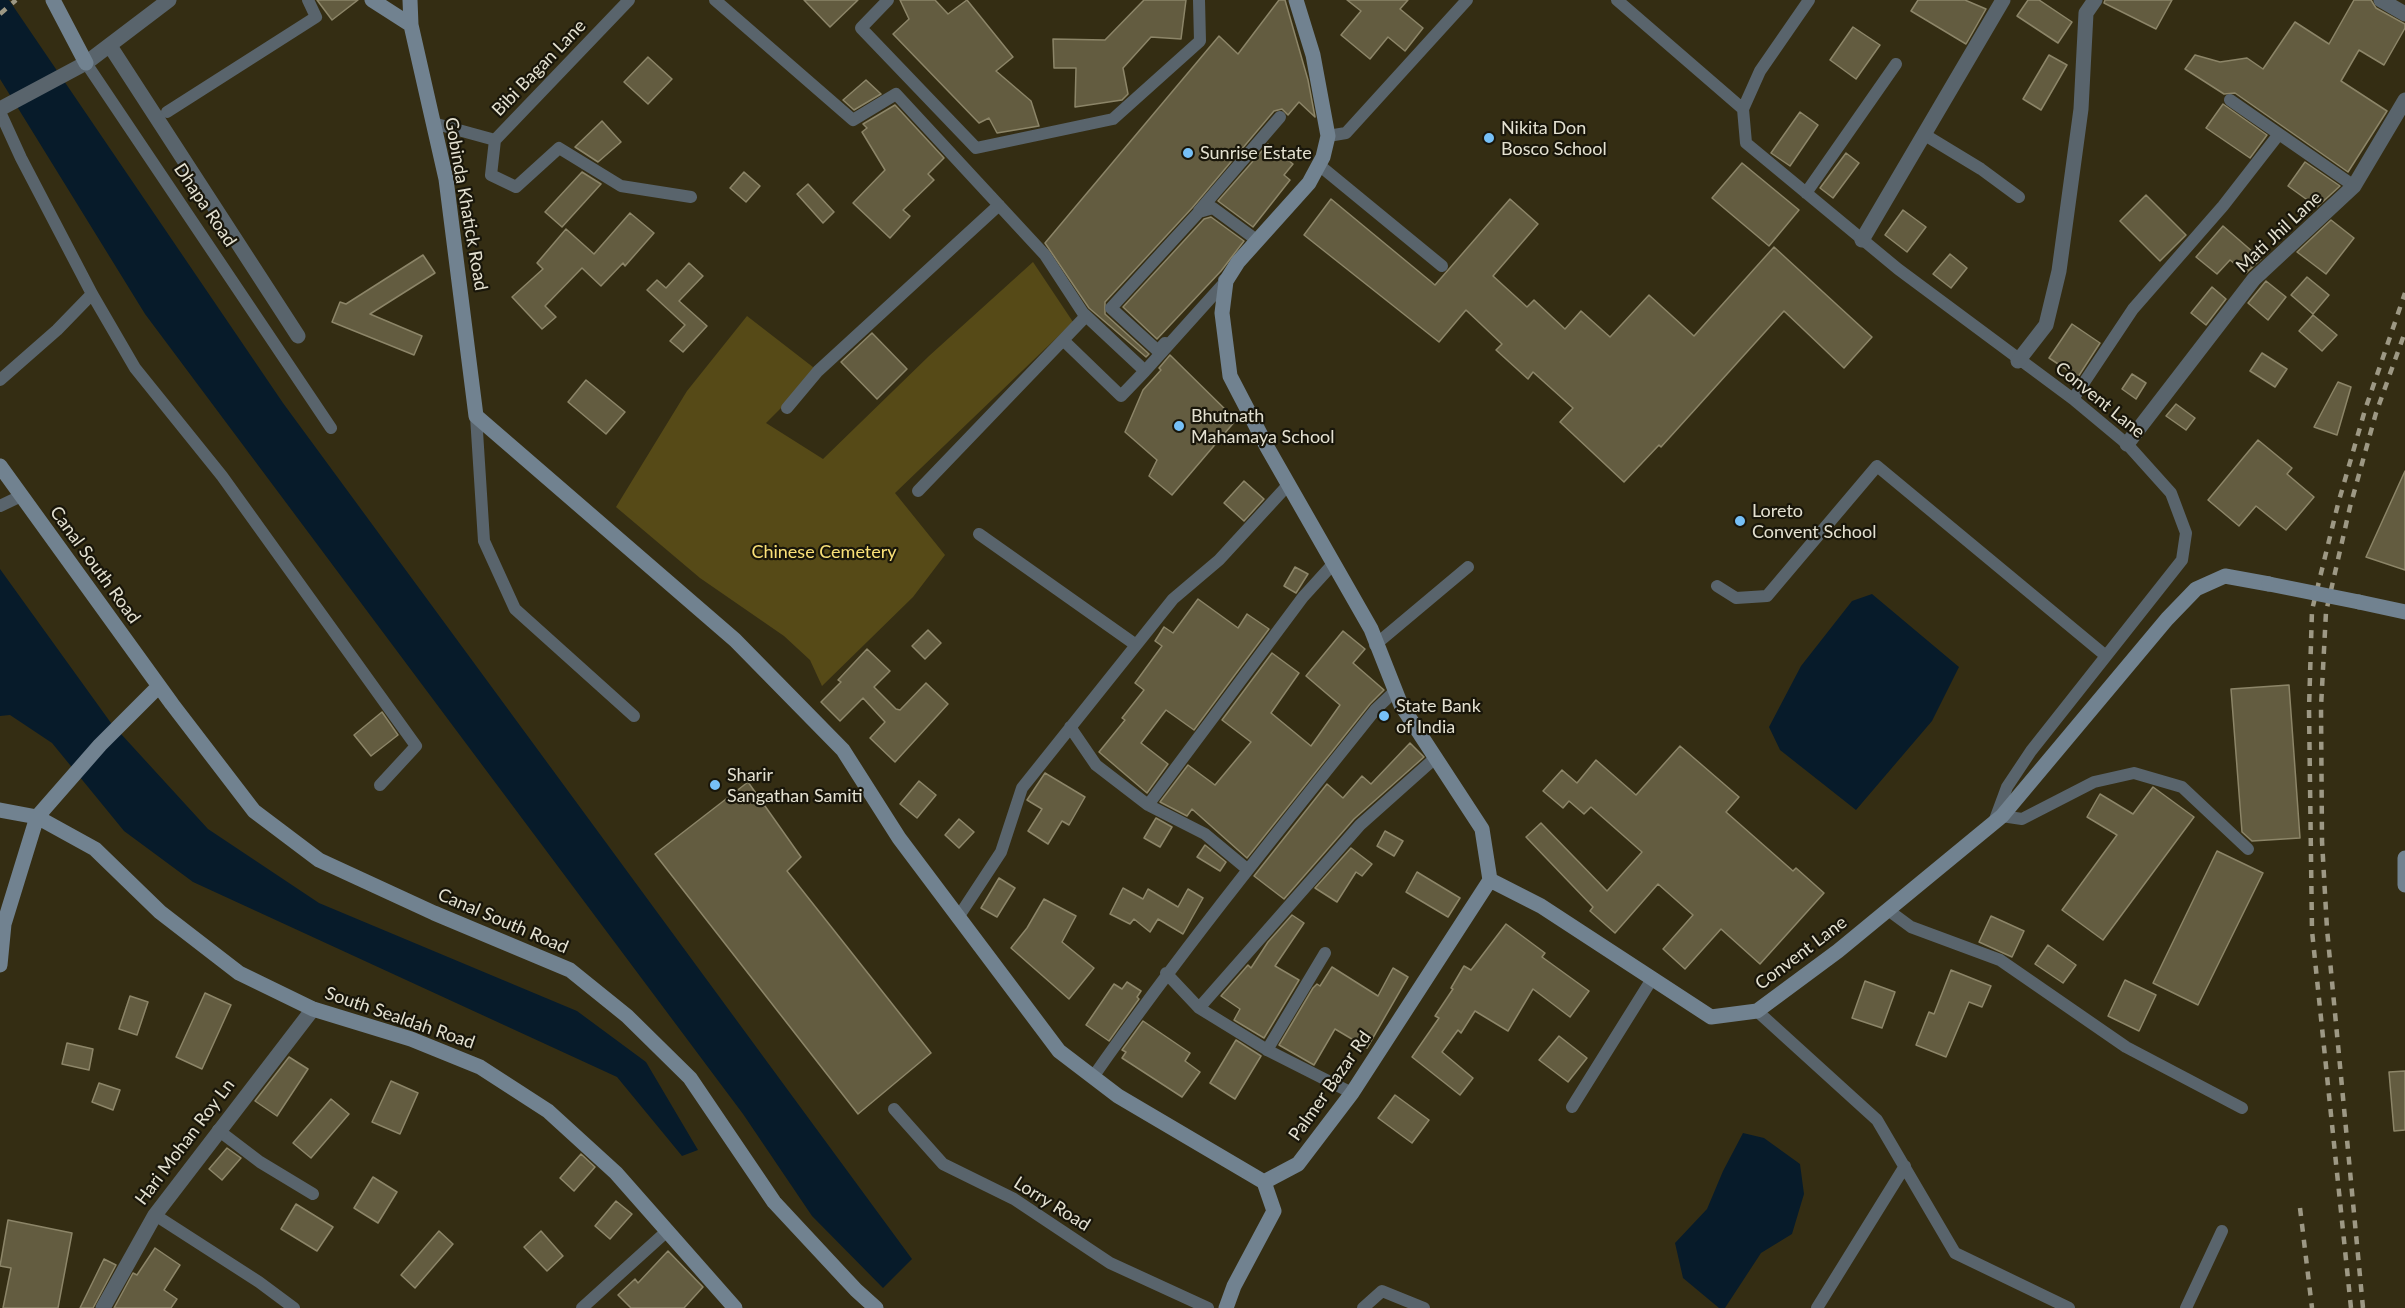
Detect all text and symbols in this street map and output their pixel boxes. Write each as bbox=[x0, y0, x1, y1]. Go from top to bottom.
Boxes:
street label: Bibi Bagan Lane bbox=[487, 15, 591, 121]
street label: Gobinda Khatick Road bbox=[440, 116, 492, 292]
place label: Nikita Don Bosco School bbox=[1501, 117, 1607, 160]
marker: Nikita Don Bosco School bbox=[1482, 131, 1496, 145]
place label: Sunrise Estate bbox=[1200, 142, 1312, 164]
marker: Sunrise Estate bbox=[1181, 146, 1195, 160]
street label: Dhapa Road bbox=[169, 159, 241, 251]
street label: Mati Jhil Lane bbox=[2232, 187, 2326, 277]
street label: Convent Lane bbox=[2051, 357, 2149, 443]
place label: Bhutnath Mahamaya School bbox=[1191, 405, 1335, 448]
marker: Bhutnath Mahamaya School bbox=[1172, 419, 1186, 433]
place label: Loreto Convent School bbox=[1752, 500, 1876, 542]
street label: Canal South Road bbox=[45, 502, 145, 628]
marker: Loreto Convent School bbox=[1733, 514, 1747, 528]
park label: Chinese Cemetery bbox=[751, 541, 897, 563]
place label: State Bank of India bbox=[1396, 695, 1481, 738]
marker: State Bank of India bbox=[1377, 709, 1391, 723]
place label: Sharir Sangathan Samiti bbox=[727, 764, 863, 806]
marker: Sharir Sangathan Samiti bbox=[708, 778, 722, 792]
street label: Canal South Road bbox=[434, 884, 572, 958]
street label: Convent Lane bbox=[1751, 912, 1851, 994]
street label: South Sealdah Road bbox=[322, 982, 478, 1054]
street label: Palmer Bazar Rd bbox=[1284, 1027, 1376, 1145]
street label: Hari Mohan Roy Ln bbox=[131, 1075, 239, 1209]
street label: Lorry Road bbox=[1010, 1172, 1094, 1236]

